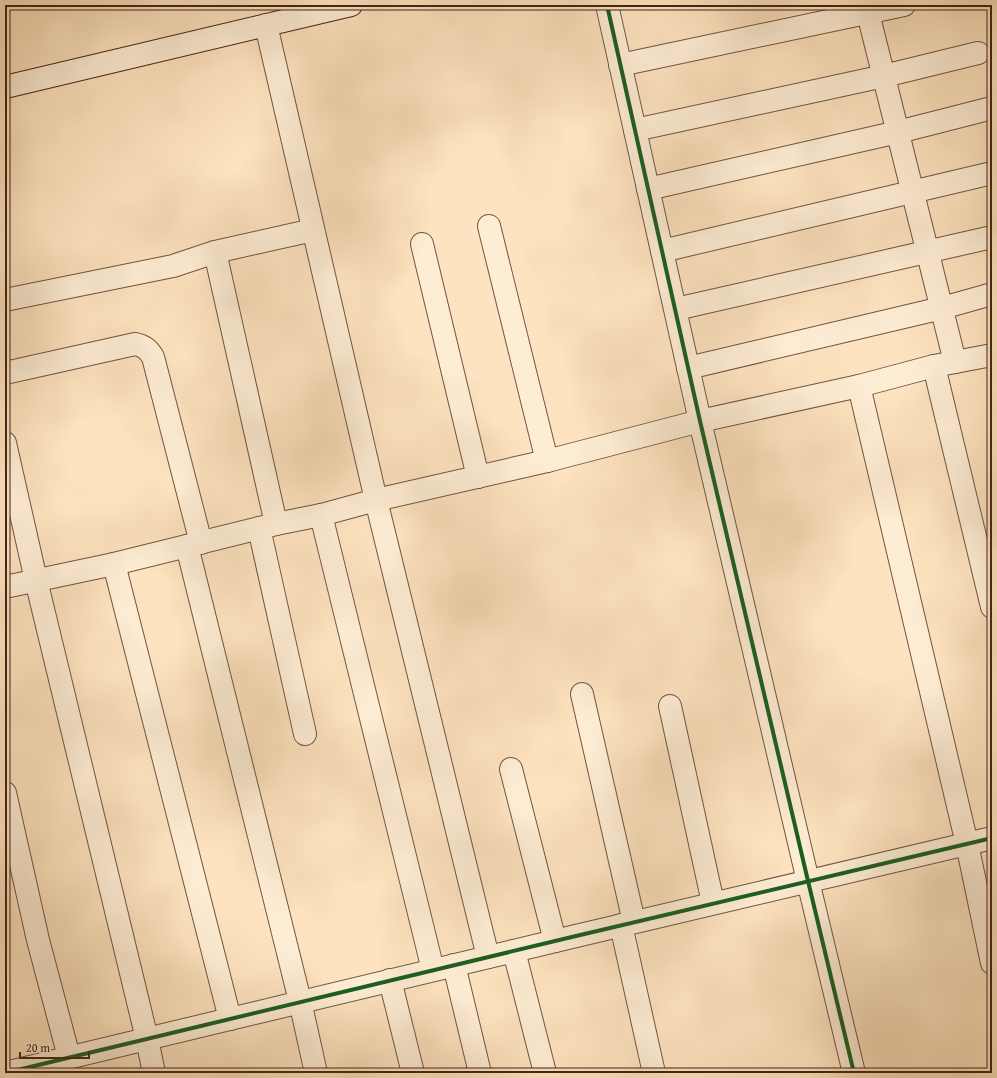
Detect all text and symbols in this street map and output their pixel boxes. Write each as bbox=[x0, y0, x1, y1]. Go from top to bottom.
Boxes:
scale bar bbox=[20, 1034, 89, 1060]
text: 20 m bbox=[26, 1039, 50, 1056]

